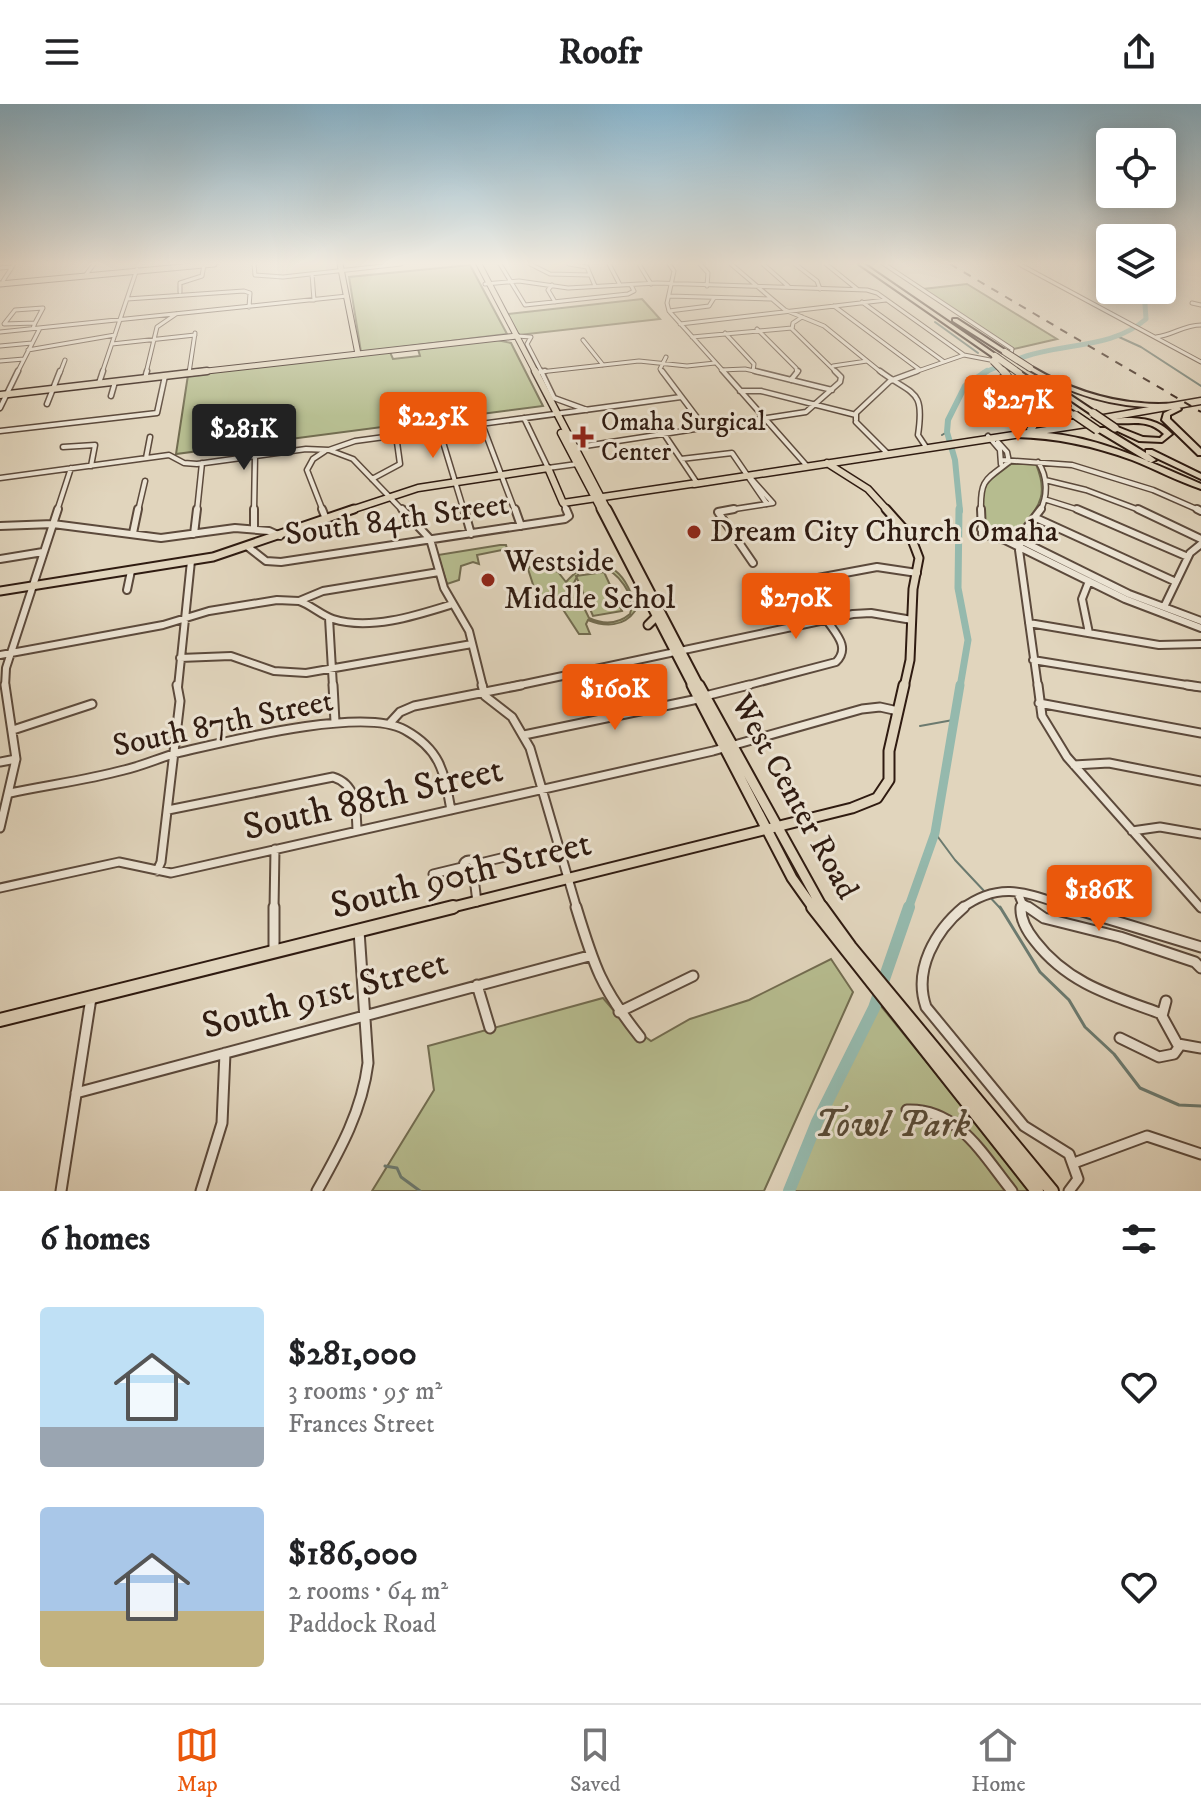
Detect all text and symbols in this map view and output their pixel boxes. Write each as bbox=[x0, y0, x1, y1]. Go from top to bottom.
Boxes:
icon: menu bbox=[40, 30, 84, 74]
text: Roofr bbox=[559, 30, 642, 75]
icon: share bbox=[1117, 30, 1161, 74]
map controls bbox=[1096, 128, 1176, 304]
button: locate bbox=[1096, 128, 1176, 208]
button: layers bbox=[1096, 224, 1176, 304]
pin: $227K bbox=[962, 375, 1074, 443]
text: $227K bbox=[982, 384, 1054, 417]
pin: $225K bbox=[377, 392, 489, 460]
text: $225K bbox=[398, 401, 468, 434]
pin: $281K bbox=[188, 404, 300, 472]
place label: Omaha Surgical Center bbox=[601, 406, 766, 469]
text: $281K bbox=[210, 413, 278, 446]
marker: Omaha Surgical Center bbox=[572, 426, 594, 448]
street label: South 84th Street bbox=[282, 484, 512, 556]
place label: Dream City Church Omaha bbox=[710, 512, 1059, 552]
marker: Dream City Church Omaha bbox=[685, 523, 703, 541]
place label: Westside Middle Schol bbox=[503, 542, 676, 619]
marker: Westside Middle Schol bbox=[479, 571, 497, 589]
pin: $270K bbox=[740, 573, 852, 641]
text: $270K bbox=[760, 582, 832, 615]
pin: $160K bbox=[559, 664, 671, 732]
text: $160K bbox=[580, 673, 650, 706]
street label: South 87th Street bbox=[109, 681, 337, 767]
street label: West Center Road bbox=[721, 687, 867, 907]
street label: South 88th Street bbox=[238, 746, 508, 852]
street label: South 90th Street bbox=[326, 819, 596, 931]
pin: $186K bbox=[1043, 865, 1155, 933]
text: $186K bbox=[1065, 874, 1133, 907]
street label: South 91st Street bbox=[197, 939, 453, 1051]
park label: Towl Park bbox=[814, 1101, 970, 1149]
icon: filters bbox=[1117, 1217, 1161, 1261]
text: 6 homes bbox=[40, 1218, 150, 1260]
text: $281,000 bbox=[288, 1333, 417, 1375]
icon: home bbox=[104, 1339, 200, 1435]
icon: heart bbox=[1117, 1365, 1161, 1409]
text: 3 rooms · 95 m² bbox=[288, 1375, 443, 1408]
text: Frances Street bbox=[288, 1408, 435, 1441]
text: $186,000 bbox=[288, 1533, 418, 1575]
icon: home bbox=[104, 1539, 200, 1635]
icon: heart bbox=[1117, 1565, 1161, 1609]
text: 2 rooms · 64 m² bbox=[288, 1575, 448, 1608]
text: Paddock Road bbox=[288, 1608, 436, 1641]
tab: Map bbox=[175, 1723, 219, 1798]
tab: Saved bbox=[570, 1723, 621, 1798]
tab: Home bbox=[971, 1723, 1026, 1798]

